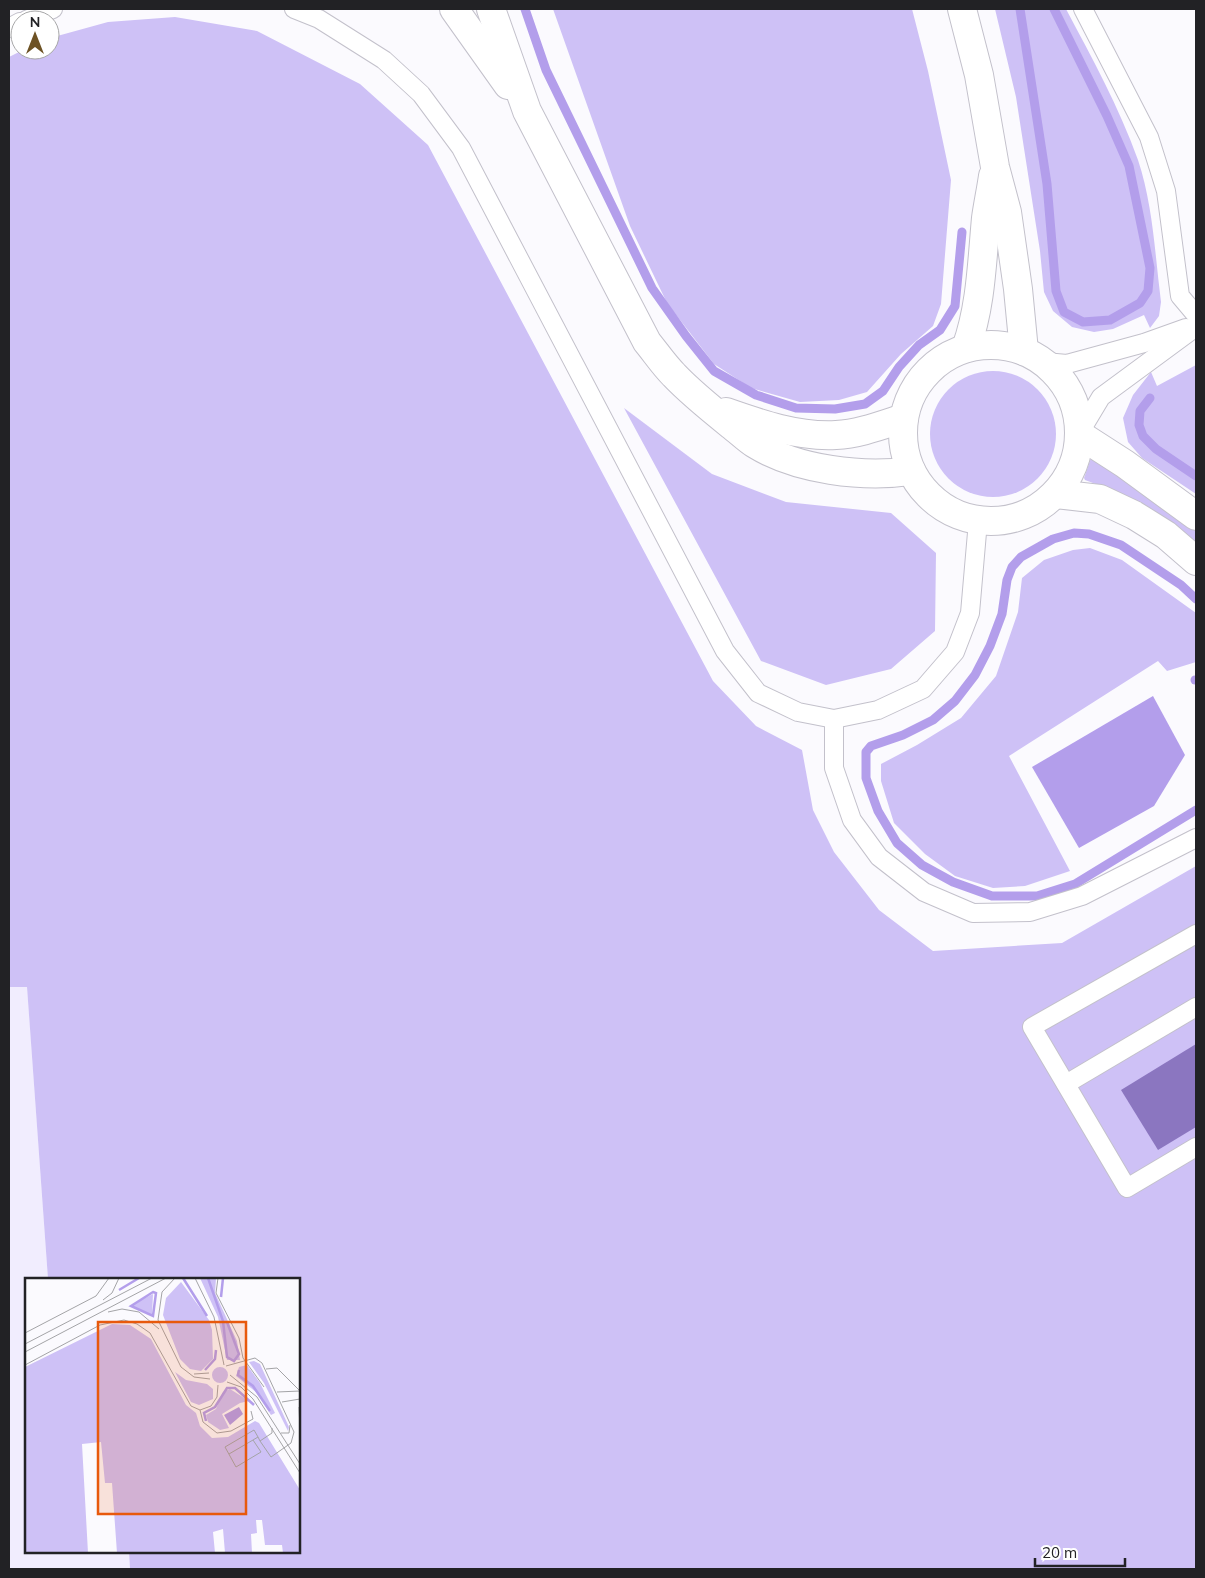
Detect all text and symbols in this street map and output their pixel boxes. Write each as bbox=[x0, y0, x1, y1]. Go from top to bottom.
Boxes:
north arrow bbox=[10, 10, 60, 60]
text: N bbox=[30, 13, 40, 31]
inset map bbox=[25, 1278, 300, 1553]
scale bar bbox=[1035, 1536, 1125, 1568]
text: 20 m bbox=[1042, 1543, 1077, 1562]

